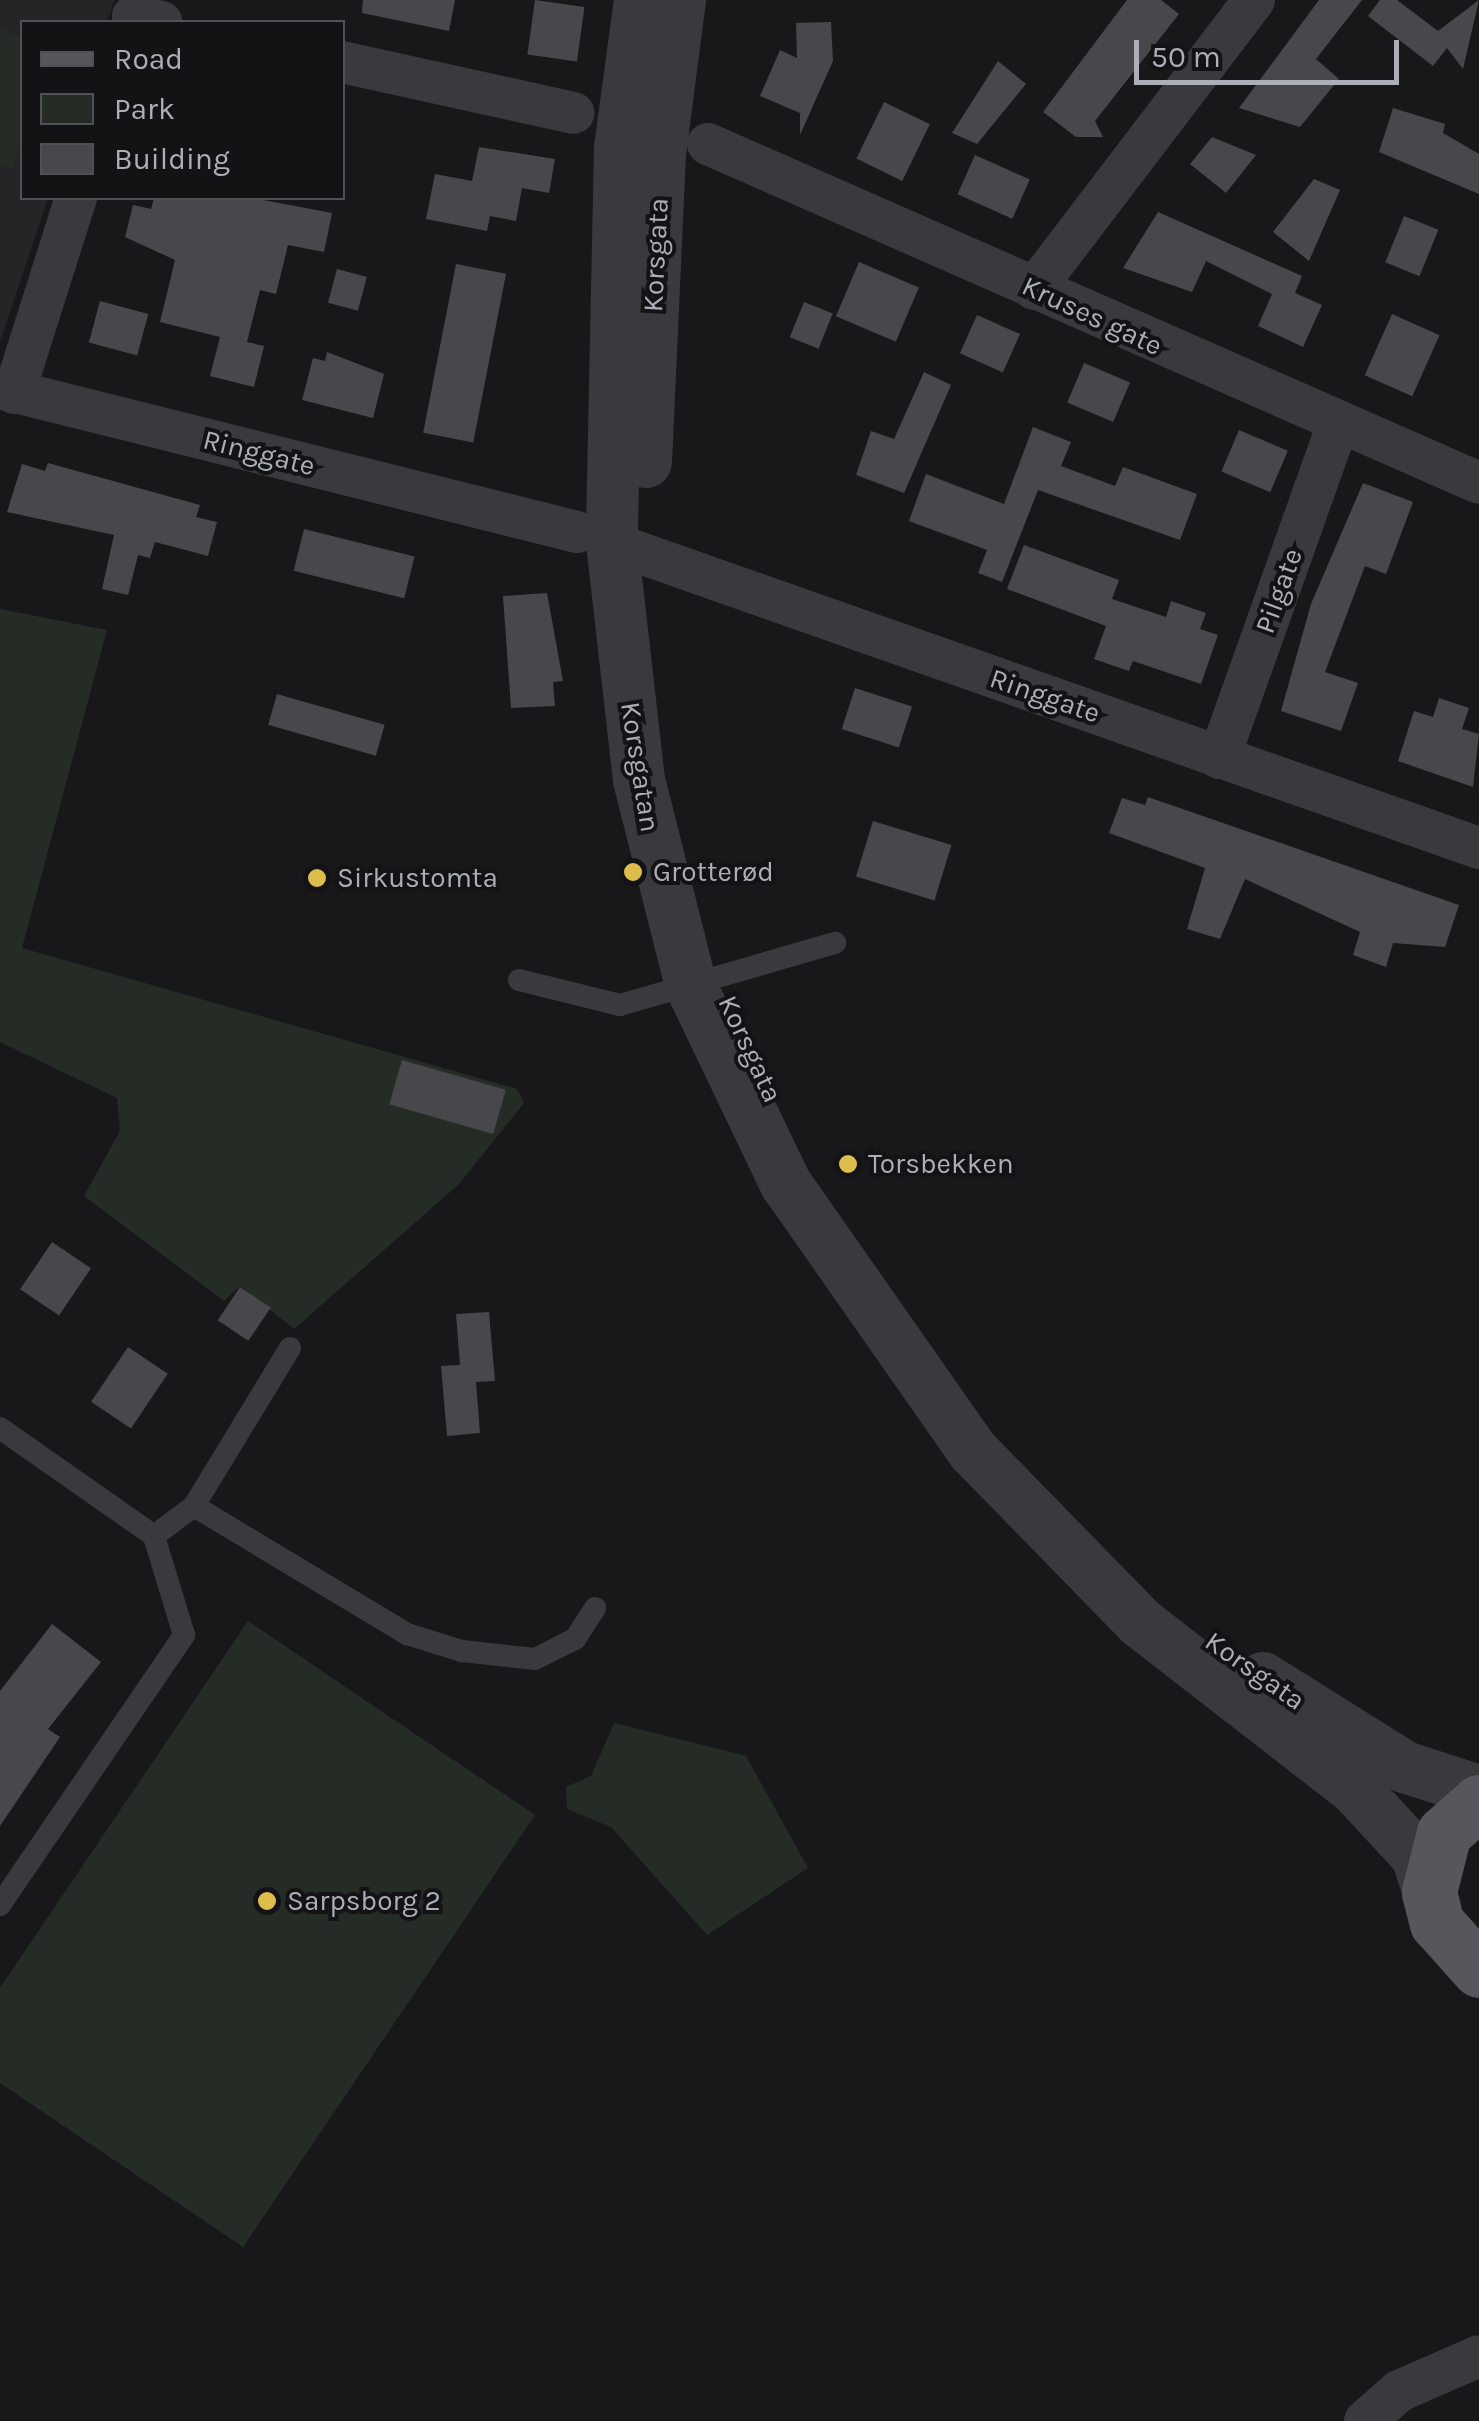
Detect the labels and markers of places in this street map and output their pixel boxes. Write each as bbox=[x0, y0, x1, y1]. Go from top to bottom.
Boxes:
place label: Grotterød bbox=[653, 855, 774, 889]
place label: Sirkustomta bbox=[337, 861, 498, 895]
marker: Grotterød bbox=[622, 861, 644, 883]
marker: Sirkustomta bbox=[306, 867, 328, 889]
place label: Torsbekken bbox=[868, 1147, 1014, 1181]
marker: Torsbekken bbox=[837, 1153, 859, 1175]
place label: Sarpsborg 2 bbox=[287, 1884, 441, 1918]
marker: Sarpsborg 2 bbox=[256, 1890, 278, 1912]

